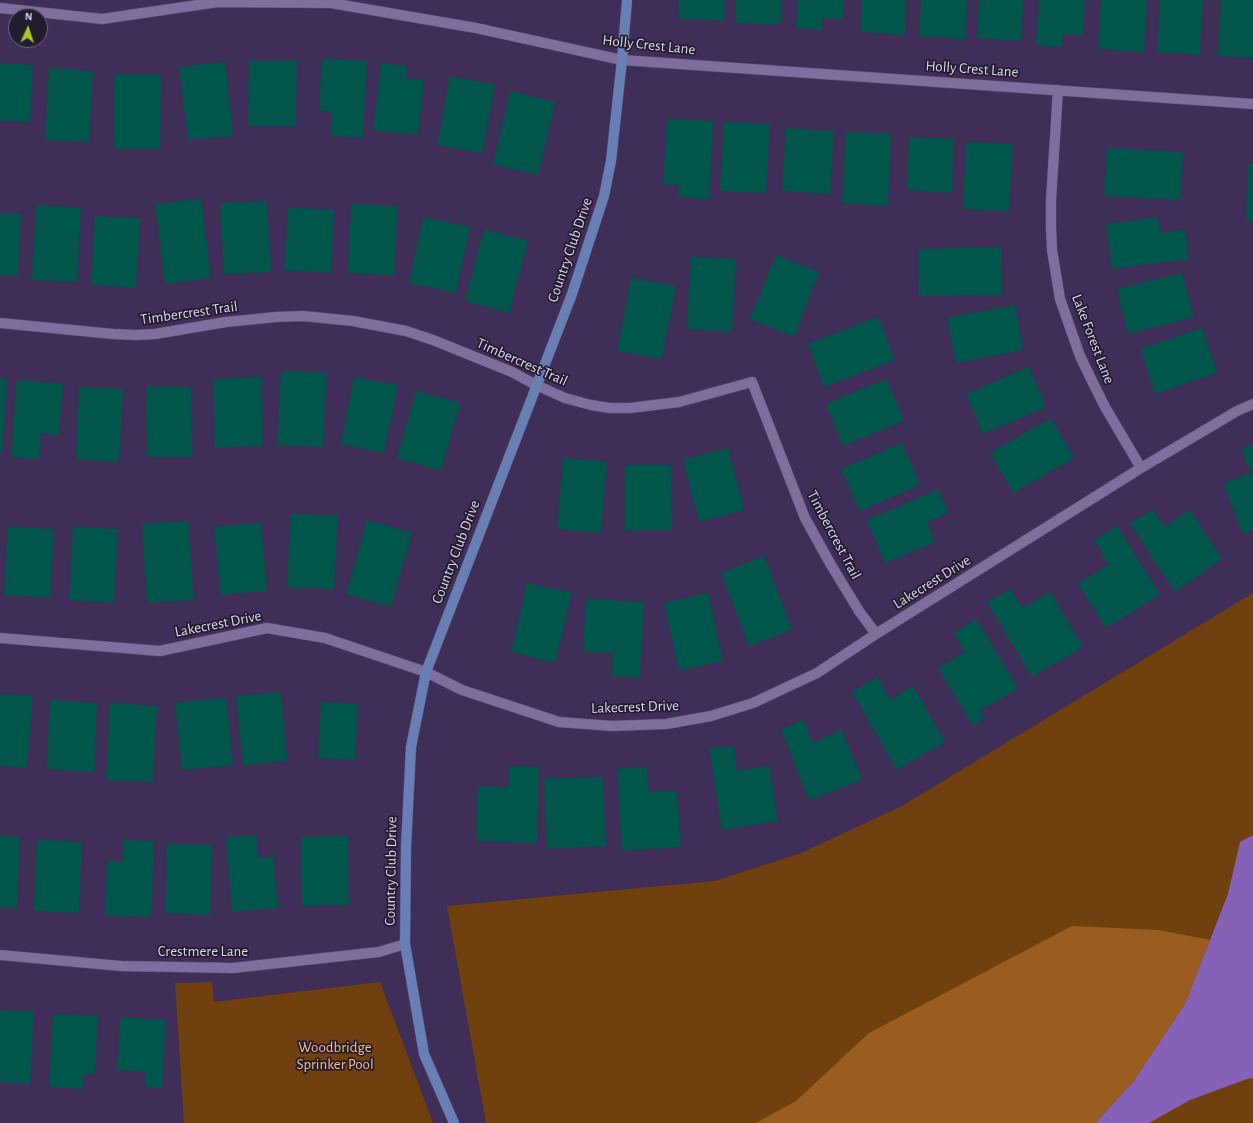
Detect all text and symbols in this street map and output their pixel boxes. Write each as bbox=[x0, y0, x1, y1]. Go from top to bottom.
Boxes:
north arrow bbox=[8, 8, 48, 48]
text: N bbox=[24, 11, 33, 22]
street label: Holly Crest Lane bbox=[602, 31, 696, 59]
street label: Holly Crest Lane bbox=[925, 57, 1019, 81]
street label: Country Club Drive bbox=[544, 195, 596, 305]
street label: Lake Forest Lane bbox=[1068, 292, 1118, 386]
street label: Timbercrest Trail bbox=[139, 297, 239, 329]
street label: Timbercrest Trail bbox=[474, 334, 570, 390]
street label: Timbercrest Trail bbox=[803, 488, 865, 582]
street label: Country Club Drive bbox=[428, 498, 484, 606]
street label: Lakecrest Drive bbox=[890, 551, 974, 613]
street label: Lakecrest Drive bbox=[173, 607, 263, 641]
street label: Lakecrest Drive bbox=[591, 696, 679, 718]
street label: Country Club Drive bbox=[381, 816, 401, 926]
street label: Crestmere Lane bbox=[158, 942, 248, 960]
park label: Woodbridge Sprinker Pool bbox=[296, 1038, 374, 1073]

